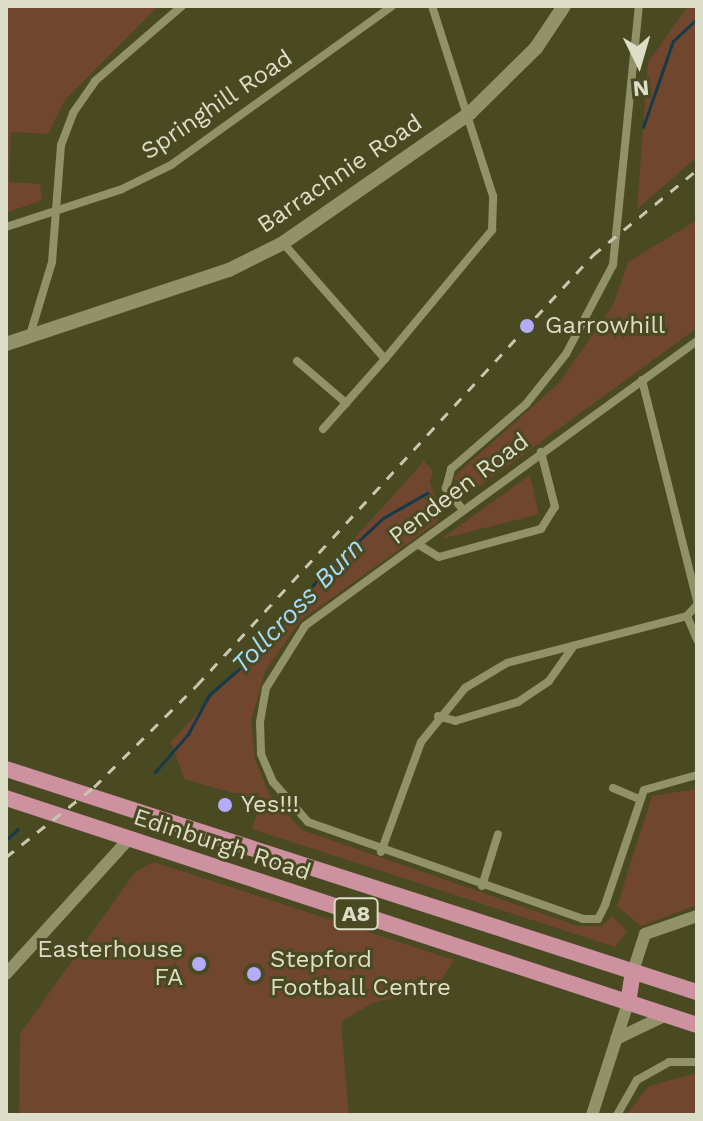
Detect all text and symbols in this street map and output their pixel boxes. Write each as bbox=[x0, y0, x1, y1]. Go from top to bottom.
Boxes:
north arrow bbox=[599, 24, 679, 104]
street label: Springhill Road bbox=[136, 44, 298, 166]
text: N bbox=[632, 75, 650, 102]
street label: Barrachnie Road bbox=[252, 108, 428, 240]
place label: Garrowhill bbox=[545, 312, 665, 340]
marker: Garrowhill bbox=[516, 315, 538, 337]
street label: Pendeen Road bbox=[383, 427, 535, 551]
water label: Tollcross Burn bbox=[225, 532, 371, 680]
place label: Yes!!! bbox=[241, 791, 299, 819]
marker: Yes!!! bbox=[216, 796, 234, 814]
street label: Edinburgh Road bbox=[130, 803, 314, 887]
road number: A8 bbox=[332, 896, 380, 932]
place label: Easterhouse FA bbox=[37, 936, 183, 992]
place label: Stepford Football Centre bbox=[270, 946, 452, 1002]
marker: Easterhouse FA bbox=[190, 955, 208, 973]
marker: Stepford Football Centre bbox=[245, 965, 263, 983]

